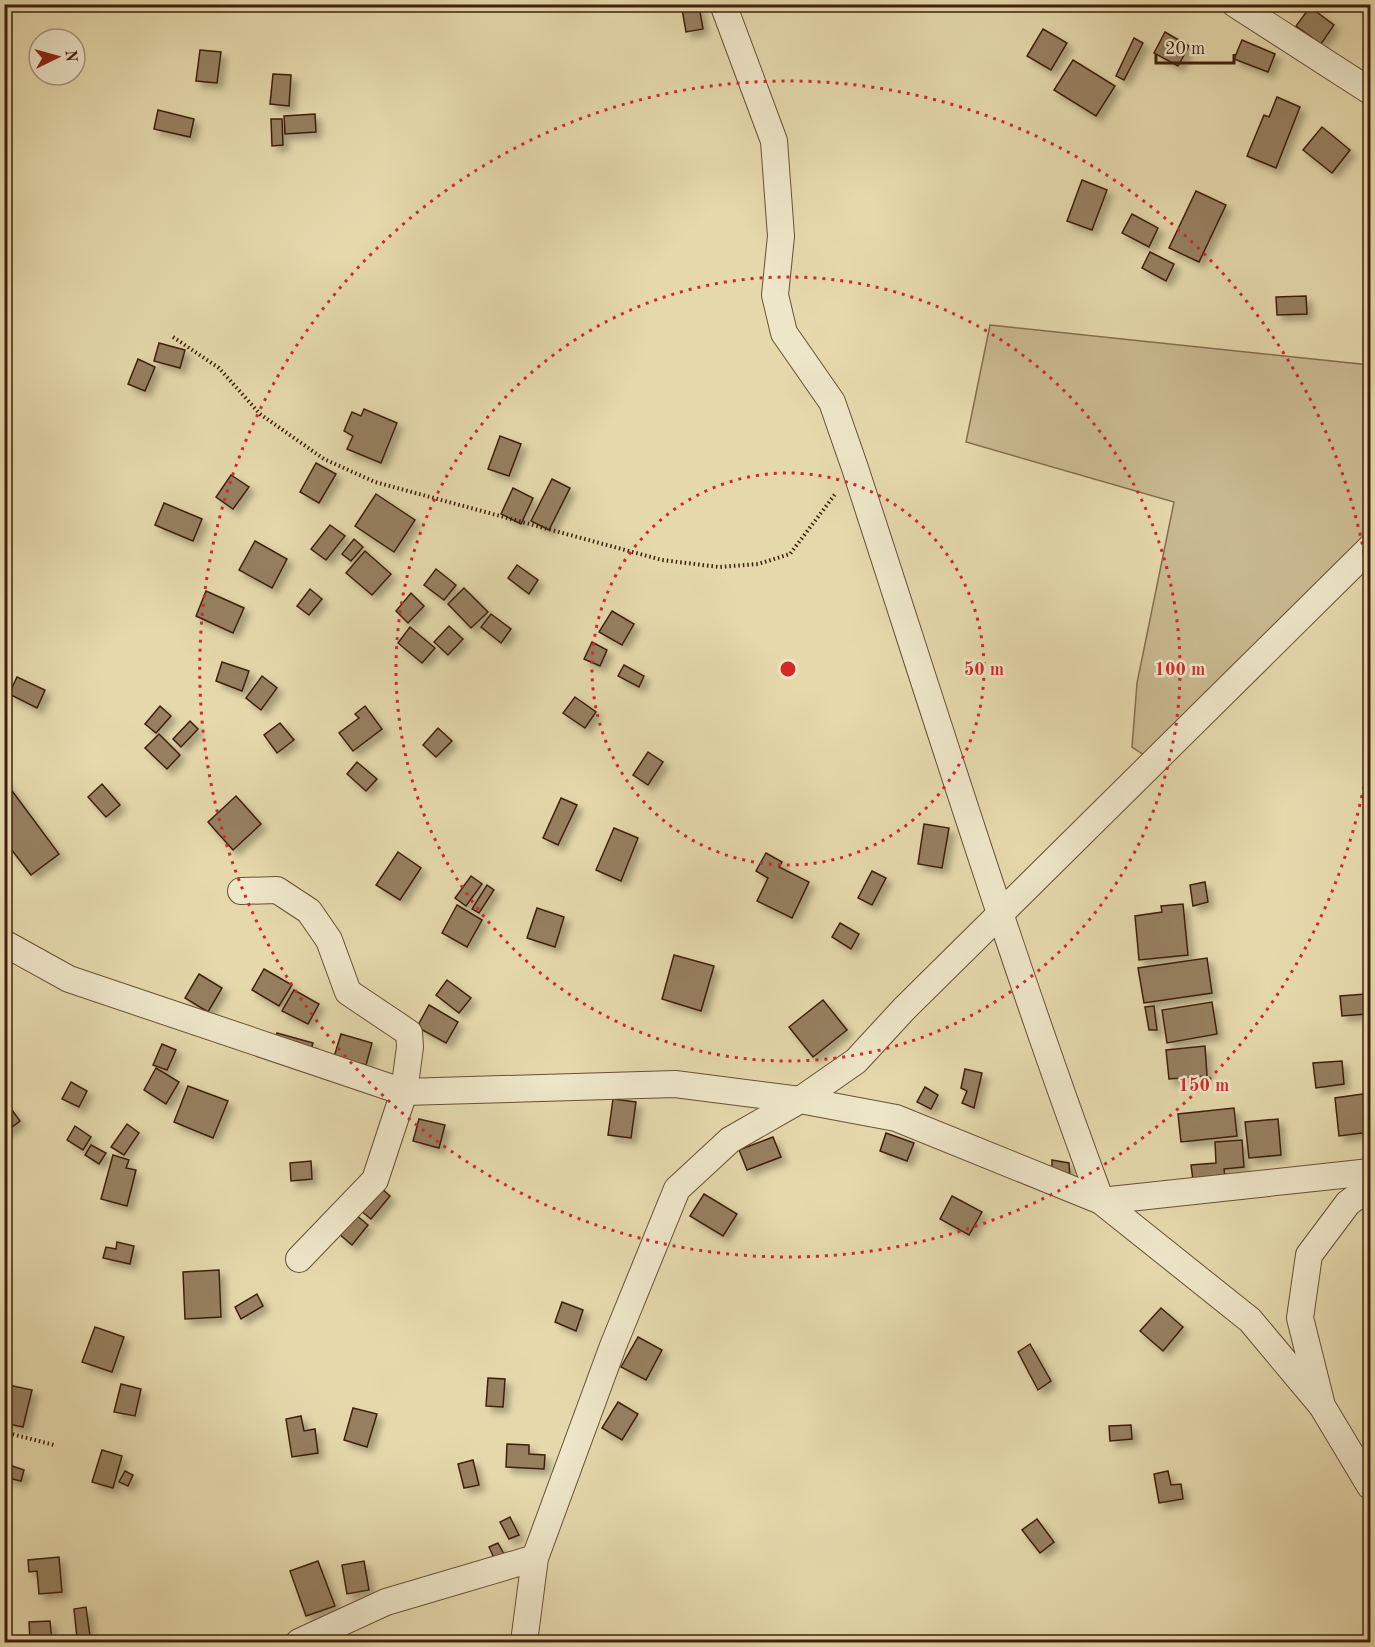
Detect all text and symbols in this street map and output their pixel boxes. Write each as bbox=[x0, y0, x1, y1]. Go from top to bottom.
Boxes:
north arrow bbox=[27, 27, 87, 87]
scale bar bbox=[1156, 27, 1234, 65]
text: 20 m bbox=[1165, 40, 1205, 58]
text: N bbox=[61, 49, 79, 63]
centre of rings bbox=[778, 659, 798, 679]
text: 50 m bbox=[964, 661, 1004, 679]
text: 100 m bbox=[1155, 661, 1205, 679]
text: 150 m bbox=[1179, 1077, 1229, 1095]

